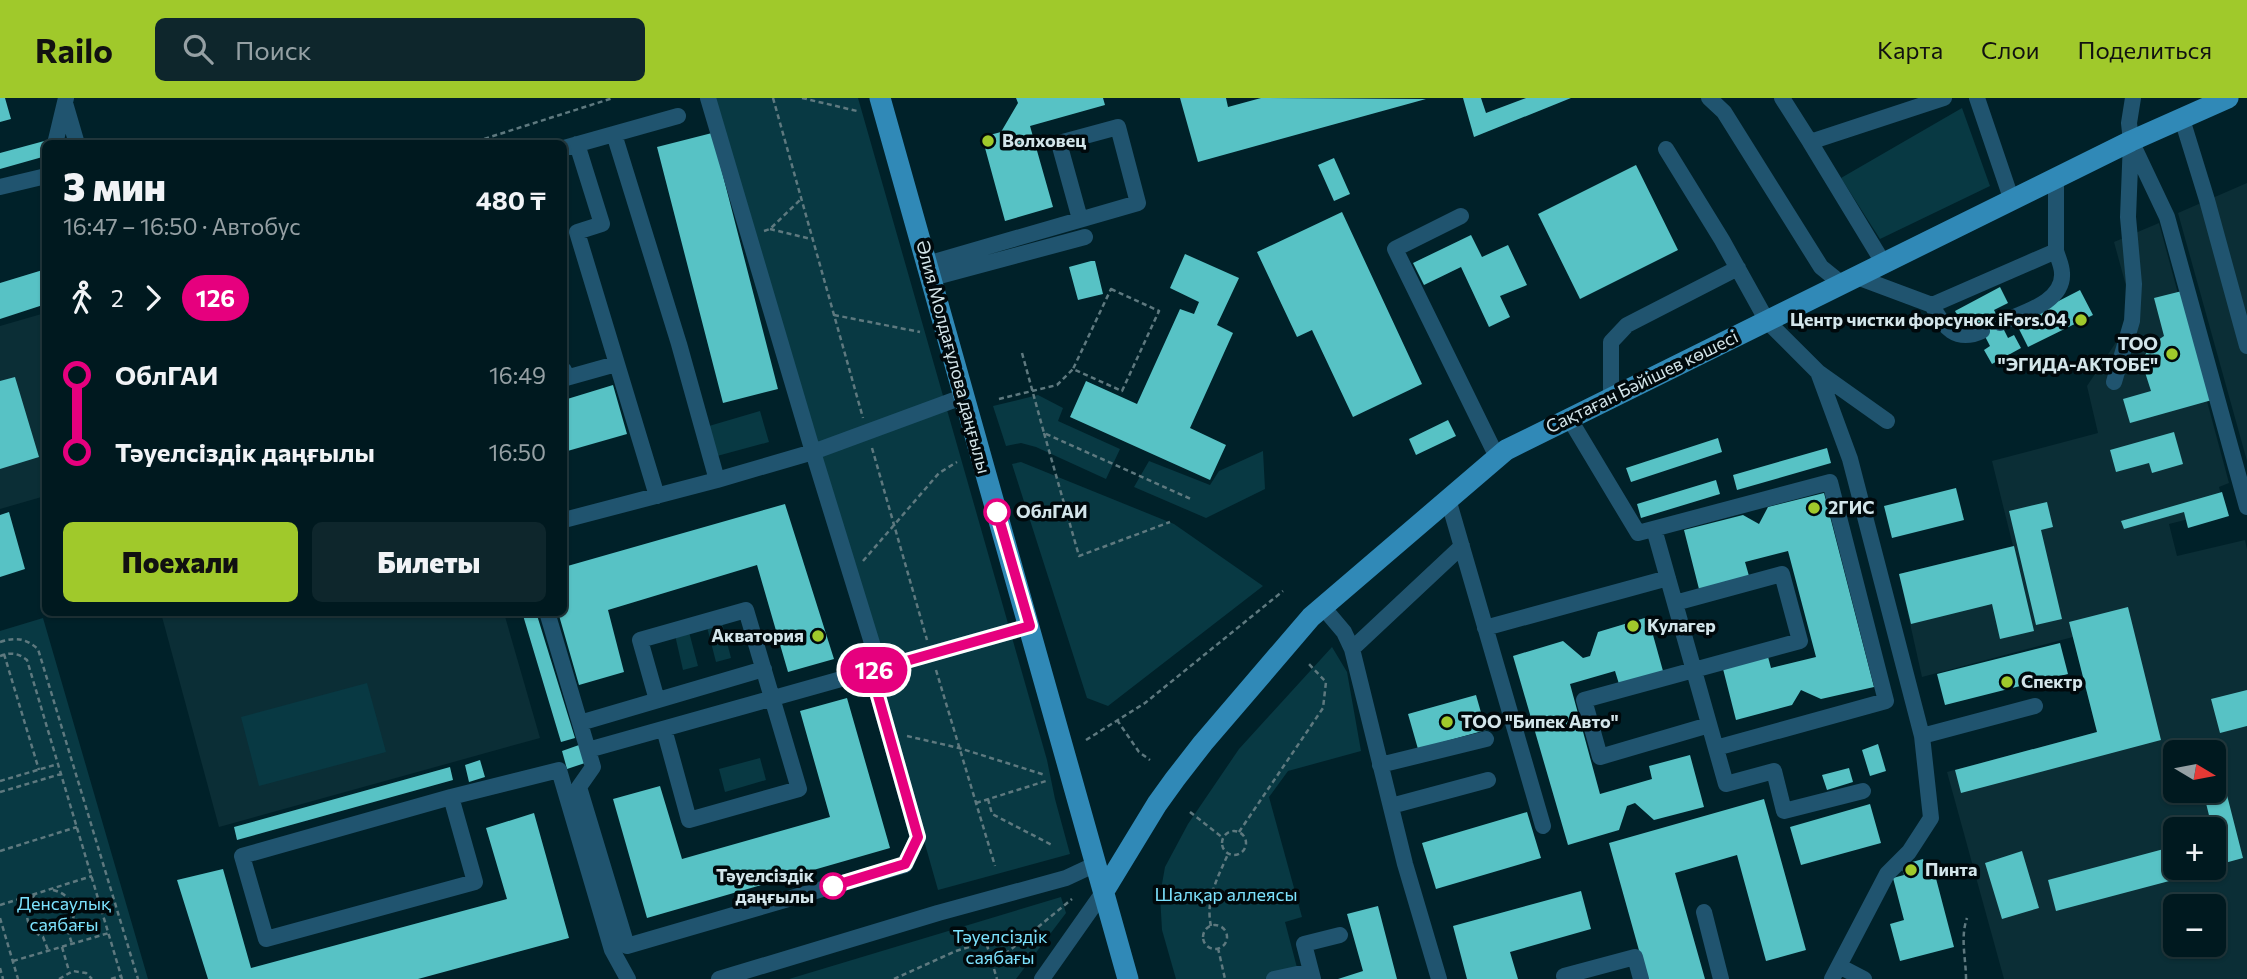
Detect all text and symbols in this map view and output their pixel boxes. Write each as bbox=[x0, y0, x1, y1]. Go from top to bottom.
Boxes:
search box bbox=[155, 18, 645, 81]
text: Railo bbox=[35, 29, 113, 70]
icon: search bbox=[179, 30, 217, 68]
text: Поиск bbox=[235, 34, 312, 65]
text: Карта bbox=[1877, 35, 1943, 64]
text: Слои bbox=[1981, 35, 2039, 64]
text: Поделиться bbox=[2077, 35, 2212, 64]
place label: Волховец bbox=[1002, 129, 1086, 151]
marker: Волховец bbox=[980, 133, 996, 149]
text: 3 мин bbox=[63, 162, 166, 209]
text: 480 ₸ bbox=[476, 184, 546, 215]
text: 16:47 – 16:50 · Автобус bbox=[63, 212, 301, 240]
street label: Әлия Молдағұлова даңғылы bbox=[912, 238, 996, 476]
icon: walk bbox=[63, 279, 101, 317]
icon: forward bbox=[134, 279, 172, 317]
text: 126 bbox=[196, 283, 235, 312]
text: 2 bbox=[111, 284, 124, 312]
place label: Центр чистки форсунок iFors.04 bbox=[1790, 308, 2067, 330]
marker: Центр чистки форсунок iFors.04 bbox=[2073, 312, 2089, 328]
street label: Сақтаған Бәйішев көшесі bbox=[1542, 325, 1741, 437]
place label: ТОО "ЭГИДА-АКТОБЕ" bbox=[1998, 332, 2158, 375]
marker: ТОО "ЭГИДА-АКТОБЕ" bbox=[2164, 346, 2180, 362]
text: ОблГАИ bbox=[115, 359, 218, 390]
text: 16:49 bbox=[489, 361, 546, 389]
text: Тәуелсіздік даңғылы bbox=[115, 436, 375, 467]
text: 16:50 bbox=[489, 438, 546, 466]
place label: 2ГИС bbox=[1828, 496, 1874, 518]
marker: ОблГАИ bbox=[984, 499, 1010, 525]
place label: ОблГАИ bbox=[1016, 500, 1087, 522]
marker: 2ГИС bbox=[1806, 500, 1822, 516]
button: Поехали bbox=[63, 522, 298, 602]
button: Билеты bbox=[312, 522, 546, 602]
place label: Кулагер bbox=[1647, 614, 1716, 636]
marker: Кулагер bbox=[1625, 618, 1641, 634]
place label: Акватория bbox=[711, 624, 804, 646]
marker: Акватория bbox=[810, 628, 826, 644]
line badge: 126 bbox=[834, 647, 914, 693]
text: 126 bbox=[854, 655, 894, 684]
place label: Спектр bbox=[2021, 670, 2083, 692]
marker: Спектр bbox=[1999, 674, 2015, 690]
place label: ТОО "Бипек Авто" bbox=[1461, 710, 1619, 732]
marker: ТОО "Бипек Авто" bbox=[1439, 714, 1455, 730]
north arrow bbox=[2163, 740, 2226, 803]
map controls bbox=[2163, 740, 2226, 957]
button: + bbox=[2163, 817, 2226, 880]
place label: Пинта bbox=[1925, 858, 1977, 880]
marker: Пинта bbox=[1903, 862, 1919, 878]
place label: Тәуелсіздік даңғылы bbox=[716, 864, 815, 907]
marker: Тәуелсіздік даңғылы bbox=[820, 873, 846, 899]
park label: Шалқар аллеясы bbox=[1155, 883, 1298, 905]
park label: Денсаулық саябағы bbox=[17, 892, 111, 935]
button: − bbox=[2163, 894, 2226, 957]
park label: Тәуелсіздік саябағы bbox=[952, 925, 1048, 968]

